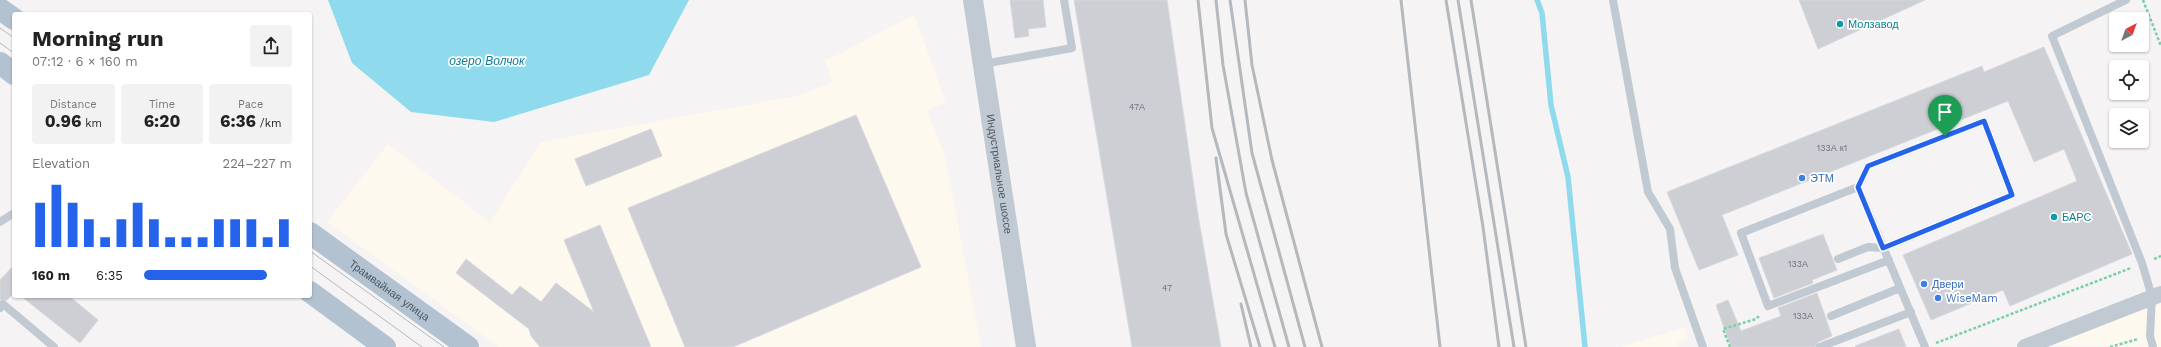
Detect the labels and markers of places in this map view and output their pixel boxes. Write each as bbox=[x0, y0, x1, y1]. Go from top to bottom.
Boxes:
place label: Молзавод bbox=[1848, 18, 1899, 31]
marker: Молзавод bbox=[1835, 19, 1845, 29]
pin bbox=[1928, 95, 1962, 136]
place label: ЭТМ bbox=[1810, 172, 1834, 185]
marker: ЭТМ bbox=[1797, 173, 1807, 183]
place label: БАРС bbox=[2062, 211, 2092, 224]
marker: БАРС bbox=[2049, 212, 2059, 222]
place label: Двери bbox=[1932, 278, 1964, 291]
marker: Двери bbox=[1919, 279, 1929, 289]
place label: WiseMam bbox=[1946, 292, 1998, 305]
marker: WiseMam bbox=[1933, 293, 1943, 303]

